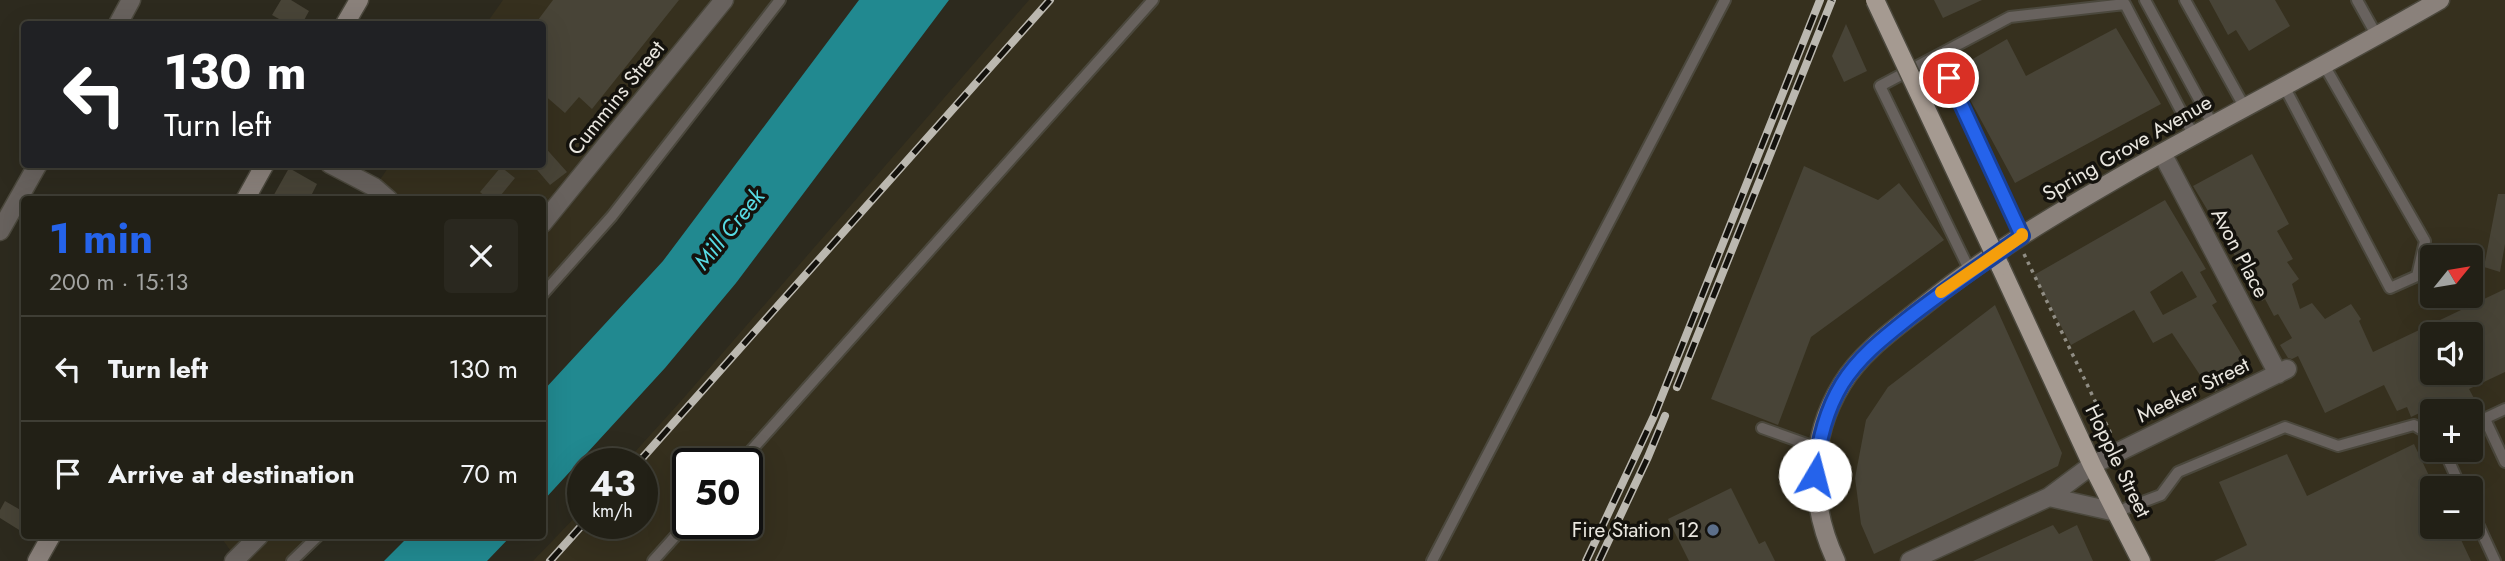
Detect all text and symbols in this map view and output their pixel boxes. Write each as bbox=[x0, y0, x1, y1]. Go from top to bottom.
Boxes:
street label: Cummins Street bbox=[560, 34, 672, 162]
text: 130 m bbox=[164, 37, 307, 107]
pin bbox=[1919, 48, 1979, 108]
icon: left bbox=[49, 49, 140, 140]
icon: arrive bbox=[1930, 59, 1968, 97]
street label: Spring Grove Avenue bbox=[2037, 87, 2217, 209]
text: Turn left bbox=[164, 102, 271, 148]
water label: Mill Creek bbox=[685, 180, 773, 277]
street label: Avon Place bbox=[2204, 203, 2276, 303]
text: 1 min bbox=[49, 208, 153, 269]
button: close bbox=[444, 219, 518, 293]
north arrow bbox=[2420, 245, 2483, 308]
map controls bbox=[2420, 245, 2483, 539]
text: 200 m · 15:13 bbox=[49, 265, 188, 299]
button: sound bbox=[2420, 322, 2483, 385]
icon: left bbox=[49, 350, 87, 388]
text: Turn left bbox=[108, 350, 208, 388]
text: 130 m bbox=[448, 350, 518, 388]
street label: Meeker Street bbox=[2132, 350, 2254, 430]
street label: Hopple Street bbox=[2078, 399, 2158, 523]
button: + bbox=[2420, 399, 2483, 462]
position arrow bbox=[1778, 438, 1852, 512]
speed limit sign: 50 bbox=[672, 448, 763, 539]
icon: arrive bbox=[49, 455, 87, 493]
text: Arrive at destination bbox=[108, 455, 355, 493]
text: 70 m bbox=[461, 455, 518, 493]
text: 43 bbox=[589, 459, 636, 509]
button: − bbox=[2420, 476, 2483, 539]
text: km/h bbox=[592, 498, 633, 524]
place label: Fire Station 12 bbox=[1572, 515, 1699, 545]
marker: Fire Station 12 bbox=[1705, 522, 1721, 538]

